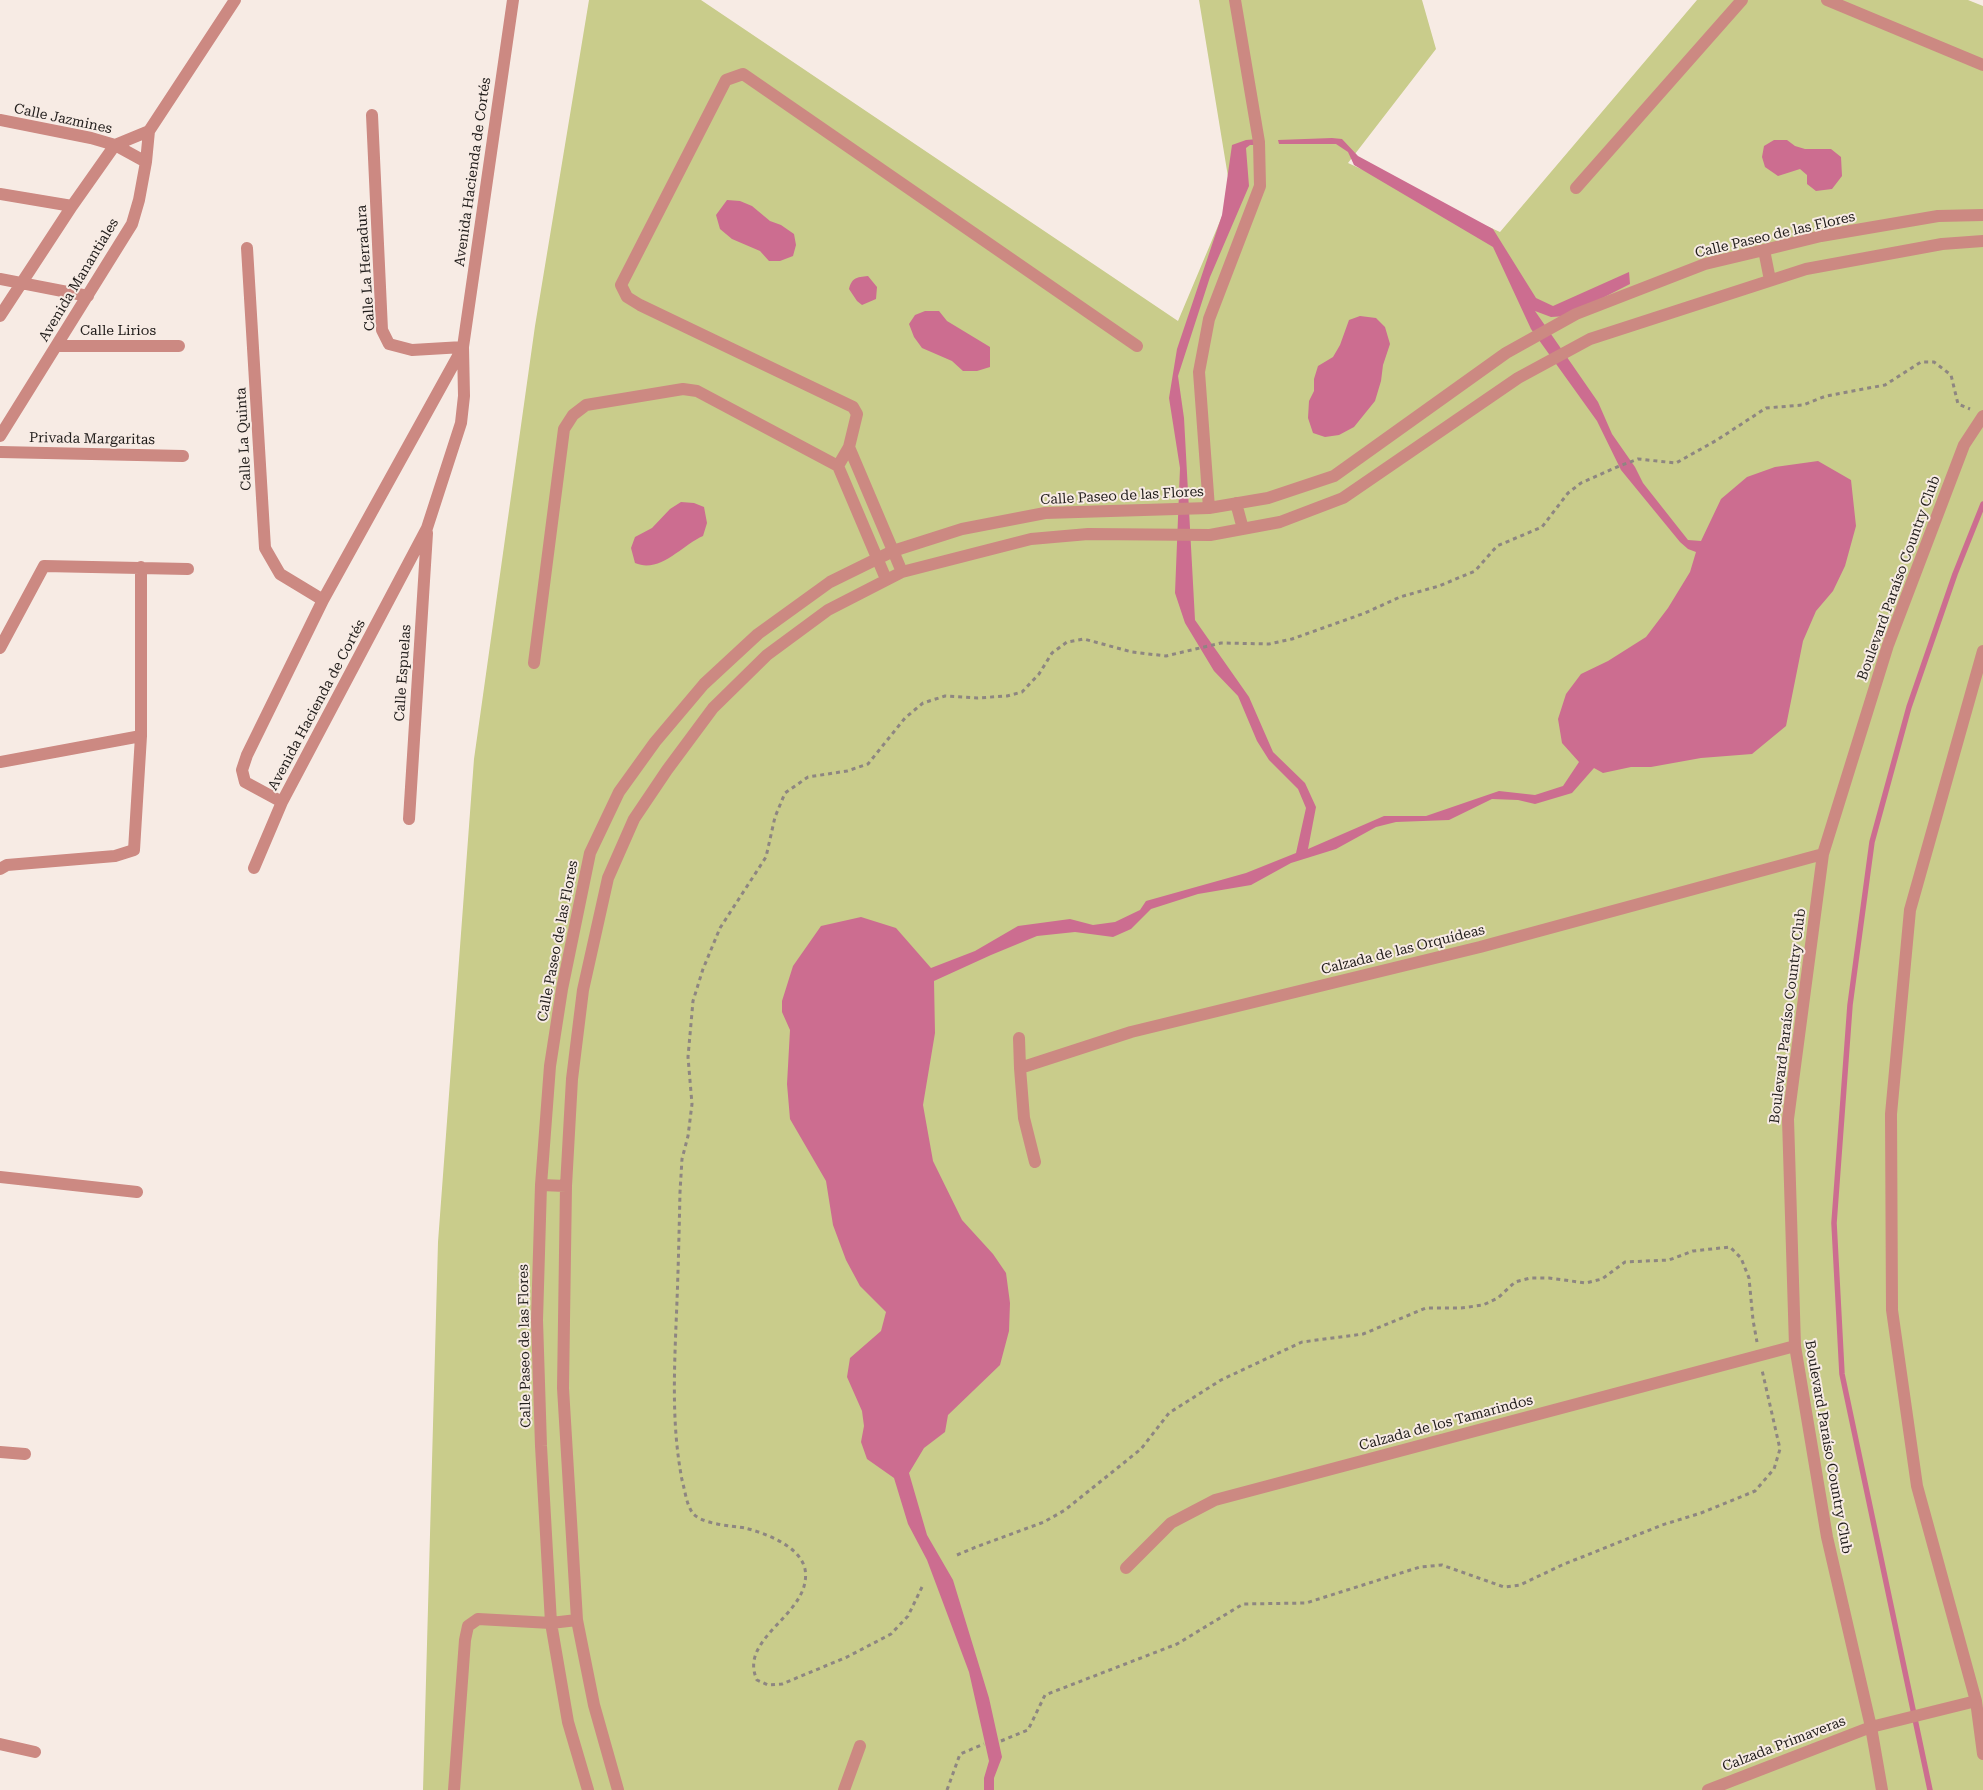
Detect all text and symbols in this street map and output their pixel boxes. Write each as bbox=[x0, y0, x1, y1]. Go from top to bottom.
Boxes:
street label: Avenida Hacienda de Cortés bbox=[451, 76, 495, 268]
street label: Calle Jazmines bbox=[12, 100, 114, 138]
street label: Calle La Herradura bbox=[353, 204, 379, 332]
street label: Calle Paseo de las Flores bbox=[1693, 208, 1857, 262]
street label: Avenida Manantiales bbox=[36, 215, 122, 345]
street label: Calle Lirios bbox=[80, 323, 156, 339]
street label: Calle La Quinta bbox=[233, 387, 255, 491]
street label: Privada Margaritas bbox=[29, 430, 155, 448]
street label: Boulevard Paraíso Country Club bbox=[1854, 473, 1944, 683]
street label: Calle Paseo de las Flores bbox=[1040, 483, 1204, 509]
street label: Avenida Hacienda de Cortés bbox=[265, 617, 369, 793]
street label: Calle Espuelas bbox=[391, 624, 415, 722]
street label: Calle Paseo de las Flores bbox=[534, 859, 582, 1023]
street label: Boulevard Paraíso Country Club bbox=[1766, 908, 1810, 1124]
street label: Calzada de las Orquídeas bbox=[1319, 922, 1487, 978]
street label: Calle Paseo de las Flores bbox=[515, 1264, 535, 1428]
street label: Boulevard Paraíso Country Club bbox=[1801, 1339, 1855, 1555]
street label: Calzada de los Tamarindos bbox=[1357, 1392, 1535, 1454]
street label: Calzada Primaveras bbox=[1720, 1713, 1848, 1775]

